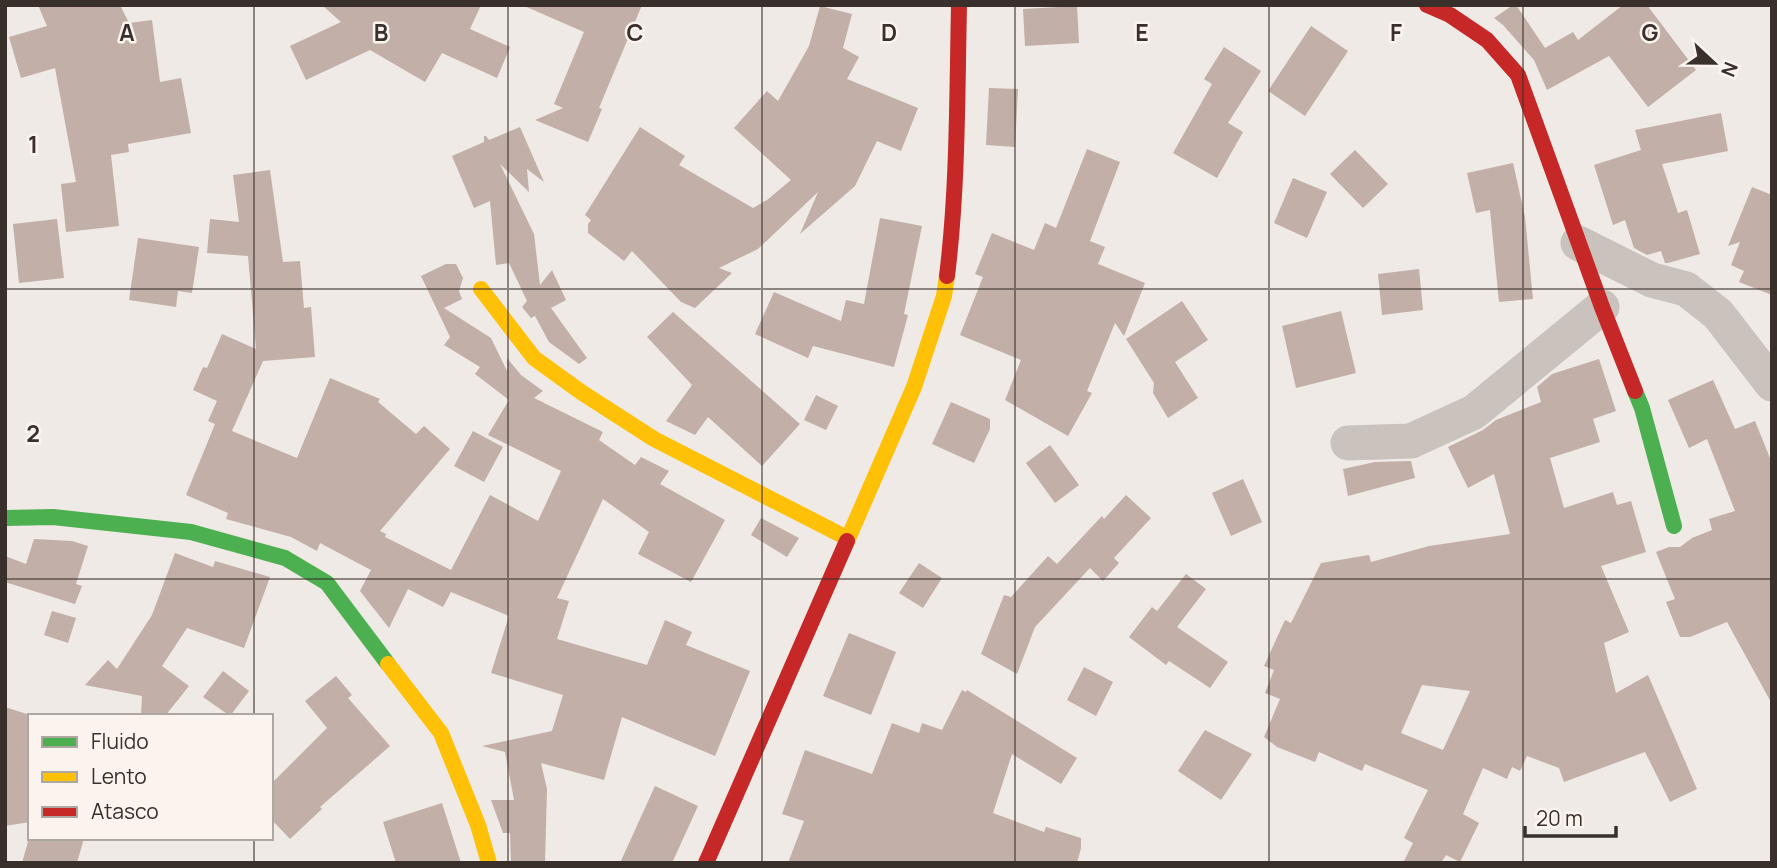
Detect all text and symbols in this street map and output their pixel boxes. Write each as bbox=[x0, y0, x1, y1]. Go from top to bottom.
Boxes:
text: A bbox=[119, 16, 135, 48]
text: B bbox=[374, 16, 388, 48]
text: C bbox=[627, 16, 644, 48]
text: D bbox=[881, 16, 897, 48]
text: E bbox=[1135, 16, 1149, 48]
text: F bbox=[1390, 16, 1402, 48]
text: G bbox=[1642, 16, 1659, 48]
north arrow bbox=[1679, 28, 1749, 98]
text: N bbox=[1715, 58, 1744, 81]
text: 1 bbox=[28, 128, 38, 160]
text: 2 bbox=[26, 417, 40, 449]
legend bbox=[28, 714, 273, 840]
text: Fluido bbox=[91, 727, 149, 755]
text: Lento bbox=[91, 762, 147, 790]
scale bar bbox=[1525, 794, 1616, 838]
text: Atasco bbox=[91, 797, 159, 825]
text: 20 m bbox=[1536, 804, 1583, 832]

